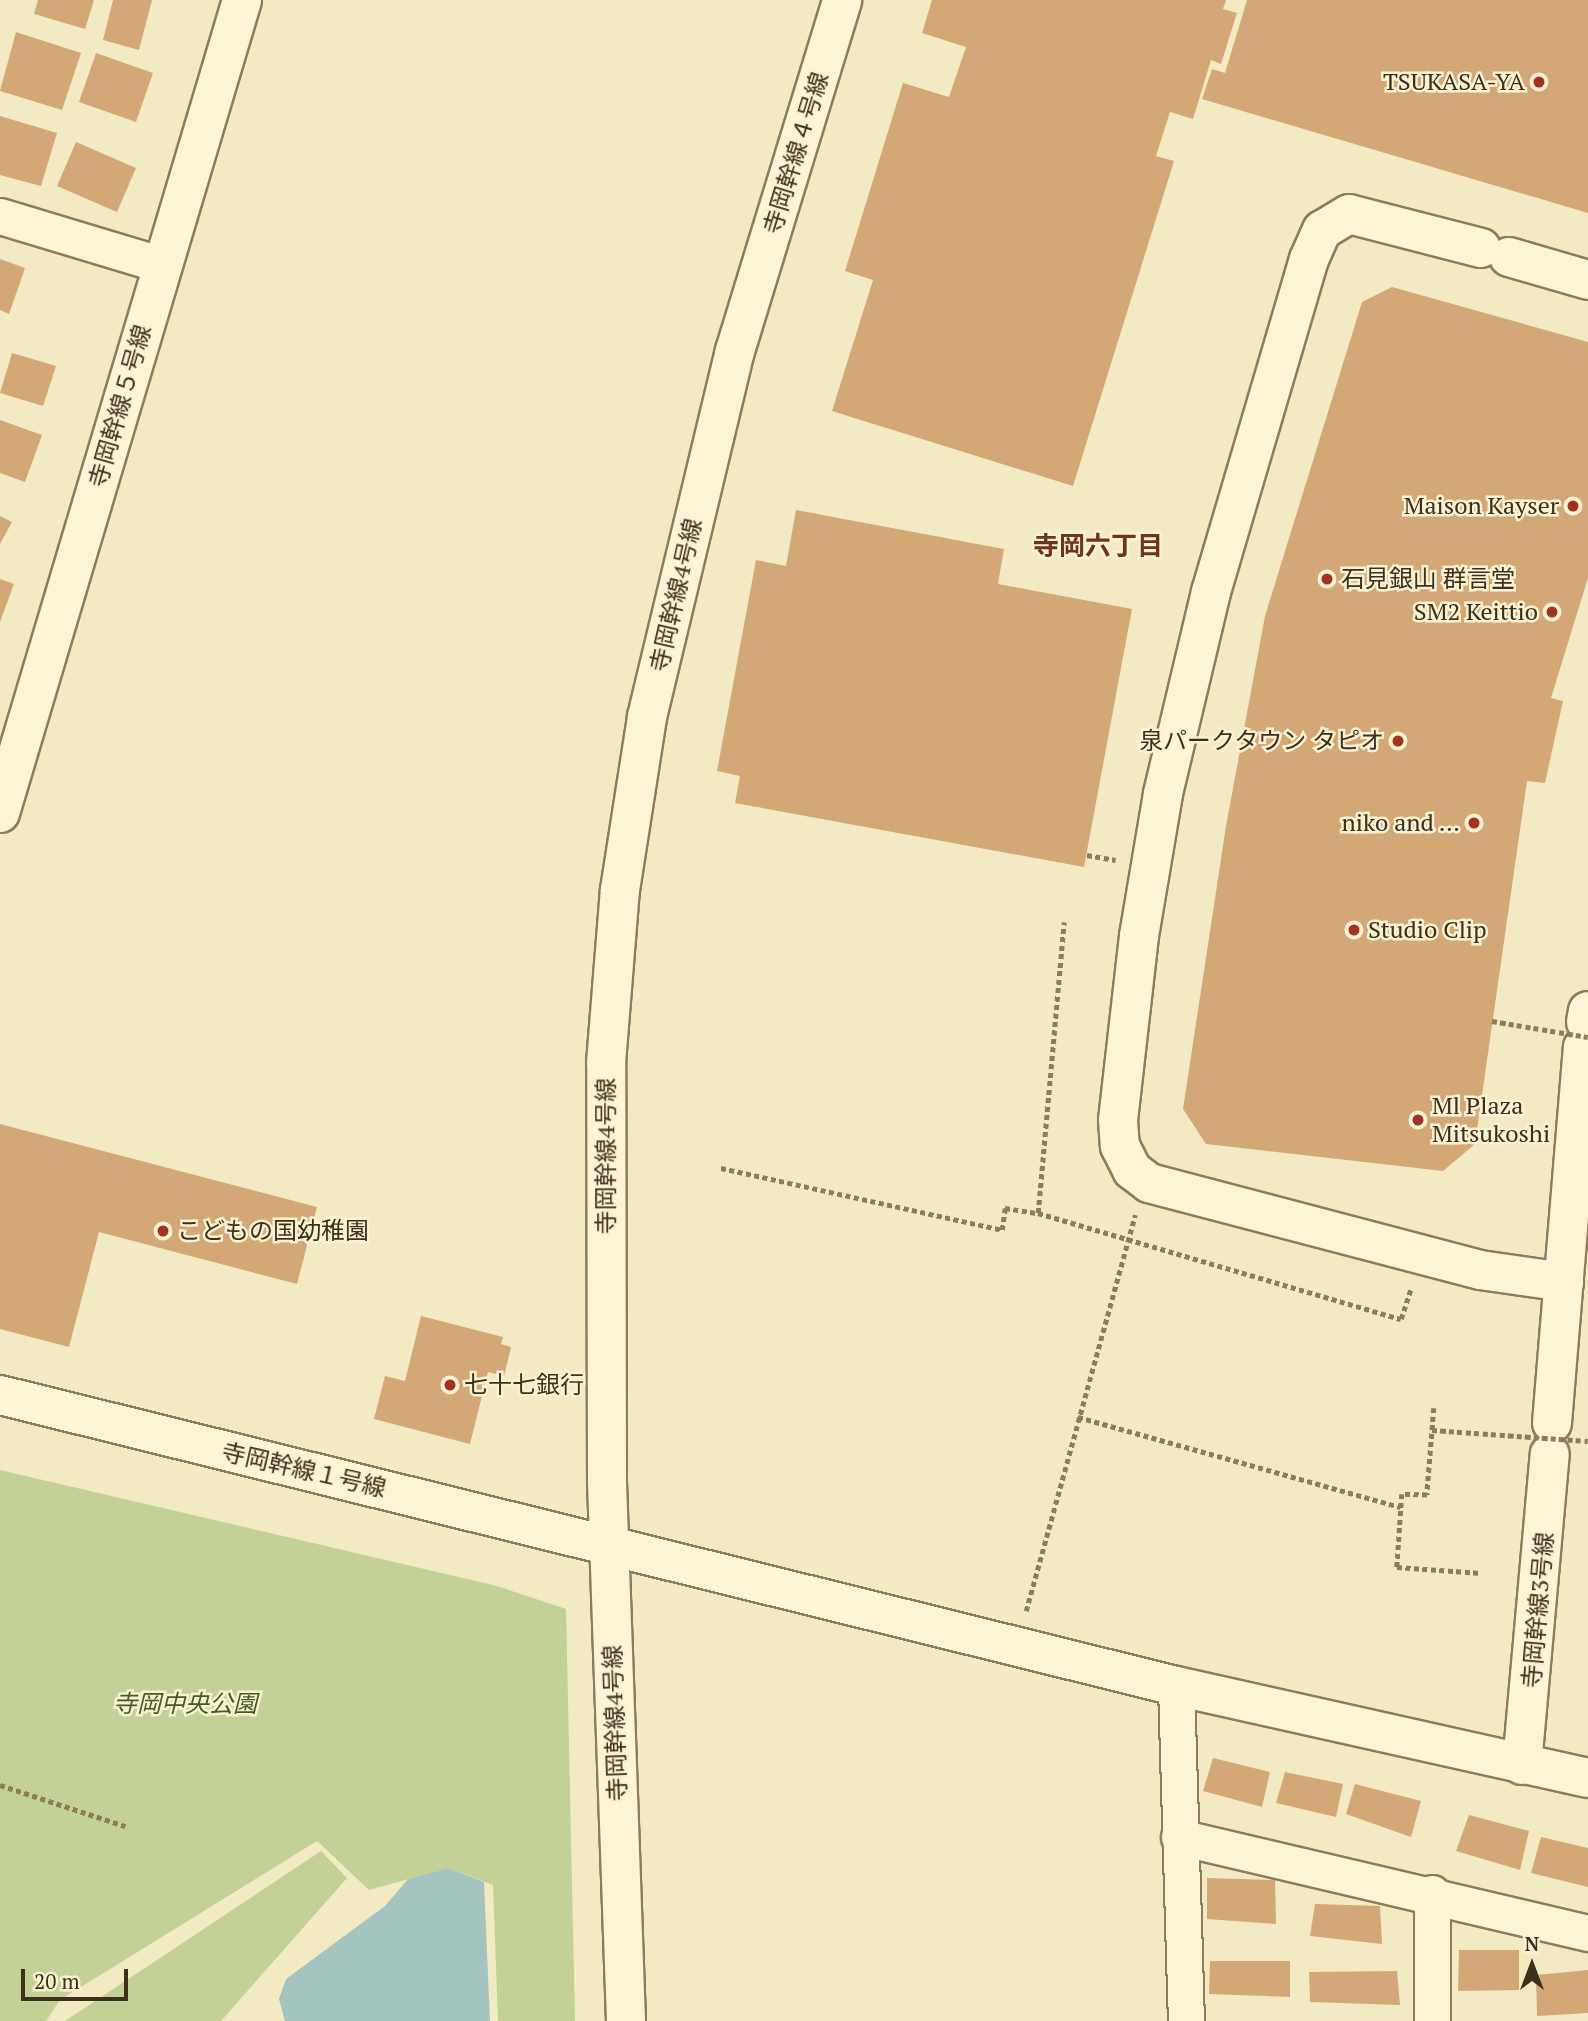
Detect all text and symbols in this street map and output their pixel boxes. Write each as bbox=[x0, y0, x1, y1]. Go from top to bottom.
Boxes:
street label: 寺岡幹線４号線 bbox=[758, 68, 834, 238]
place label: TSUKASA-YA bbox=[1383, 68, 1525, 96]
marker: TSUKASA-YA bbox=[1531, 74, 1547, 90]
street label: 寺岡幹線５号線 bbox=[83, 321, 157, 491]
place label: Maison Kayser bbox=[1404, 492, 1559, 520]
marker: Maison Kayser bbox=[1565, 498, 1581, 514]
street label: 寺岡幹線4号線 bbox=[644, 515, 708, 675]
district label: 寺岡六丁目 bbox=[1033, 530, 1163, 562]
place label: 石見銀山 群言堂 bbox=[1341, 565, 1515, 593]
marker: 石見銀山 群言堂 bbox=[1319, 571, 1335, 587]
place label: SM2 Keittio bbox=[1414, 598, 1538, 626]
marker: SM2 Keittio bbox=[1544, 604, 1560, 620]
place label: 泉パークタウン タピオ bbox=[1138, 727, 1384, 755]
marker: 泉パークタウン タピオ bbox=[1390, 733, 1406, 749]
place label: niko and ... bbox=[1341, 809, 1460, 837]
marker: niko and ... bbox=[1466, 815, 1482, 831]
place label: Studio Clip bbox=[1368, 916, 1487, 944]
marker: Studio Clip bbox=[1346, 922, 1362, 938]
street label: 寺岡幹線4号線 bbox=[592, 1078, 620, 1234]
place label: Ml Plaza Mitsukoshi bbox=[1432, 1092, 1550, 1148]
marker: Ml Plaza Mitsukoshi bbox=[1410, 1112, 1426, 1128]
place label: こどもの国幼稚園 bbox=[177, 1217, 369, 1245]
marker: こどもの国幼稚園 bbox=[155, 1223, 171, 1239]
place label: 七十七銀行 bbox=[464, 1371, 584, 1399]
marker: 七十七銀行 bbox=[442, 1377, 458, 1393]
street label: 寺岡幹線１号線 bbox=[219, 1437, 389, 1503]
street label: 寺岡幹線3号線 bbox=[1517, 1531, 1559, 1689]
street label: 寺岡幹線4号線 bbox=[598, 1644, 632, 1802]
park label: 寺岡中央公園 bbox=[113, 1690, 257, 1718]
north arrow bbox=[1497, 1930, 1567, 2000]
text: N bbox=[1525, 1931, 1539, 1956]
scale bar bbox=[24, 1954, 131, 1998]
text: 20 m bbox=[34, 1967, 80, 1995]

